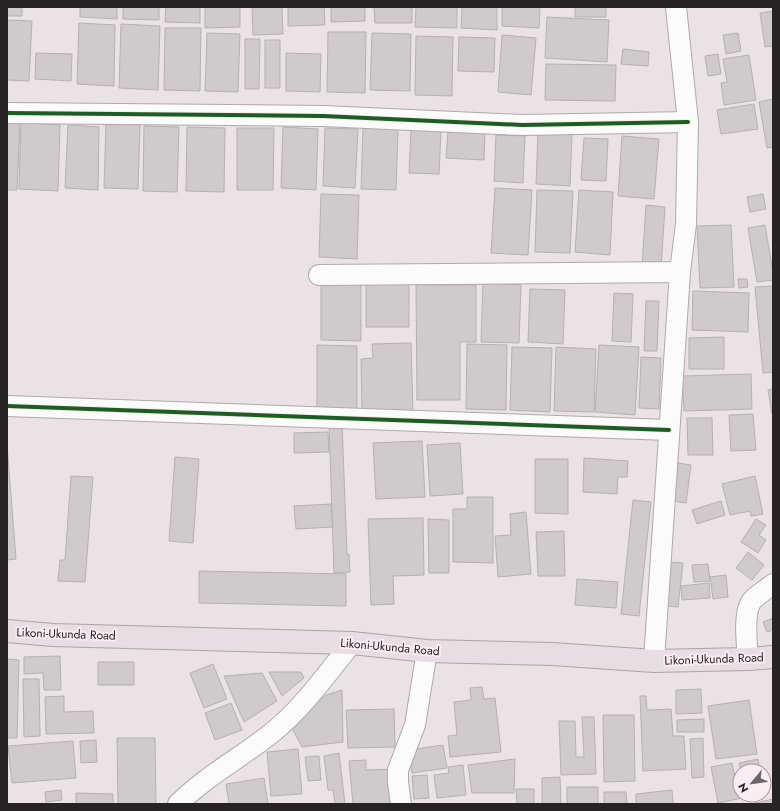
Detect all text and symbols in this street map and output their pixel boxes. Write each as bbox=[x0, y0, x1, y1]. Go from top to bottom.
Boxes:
street label: Likoni-Ukunda Road bbox=[16, 623, 116, 645]
street label: Likoni-Ukunda Road bbox=[340, 634, 440, 660]
street label: Likoni-Ukunda Road bbox=[664, 648, 764, 670]
north arrow bbox=[732, 763, 772, 803]
text: N bbox=[734, 780, 752, 796]

